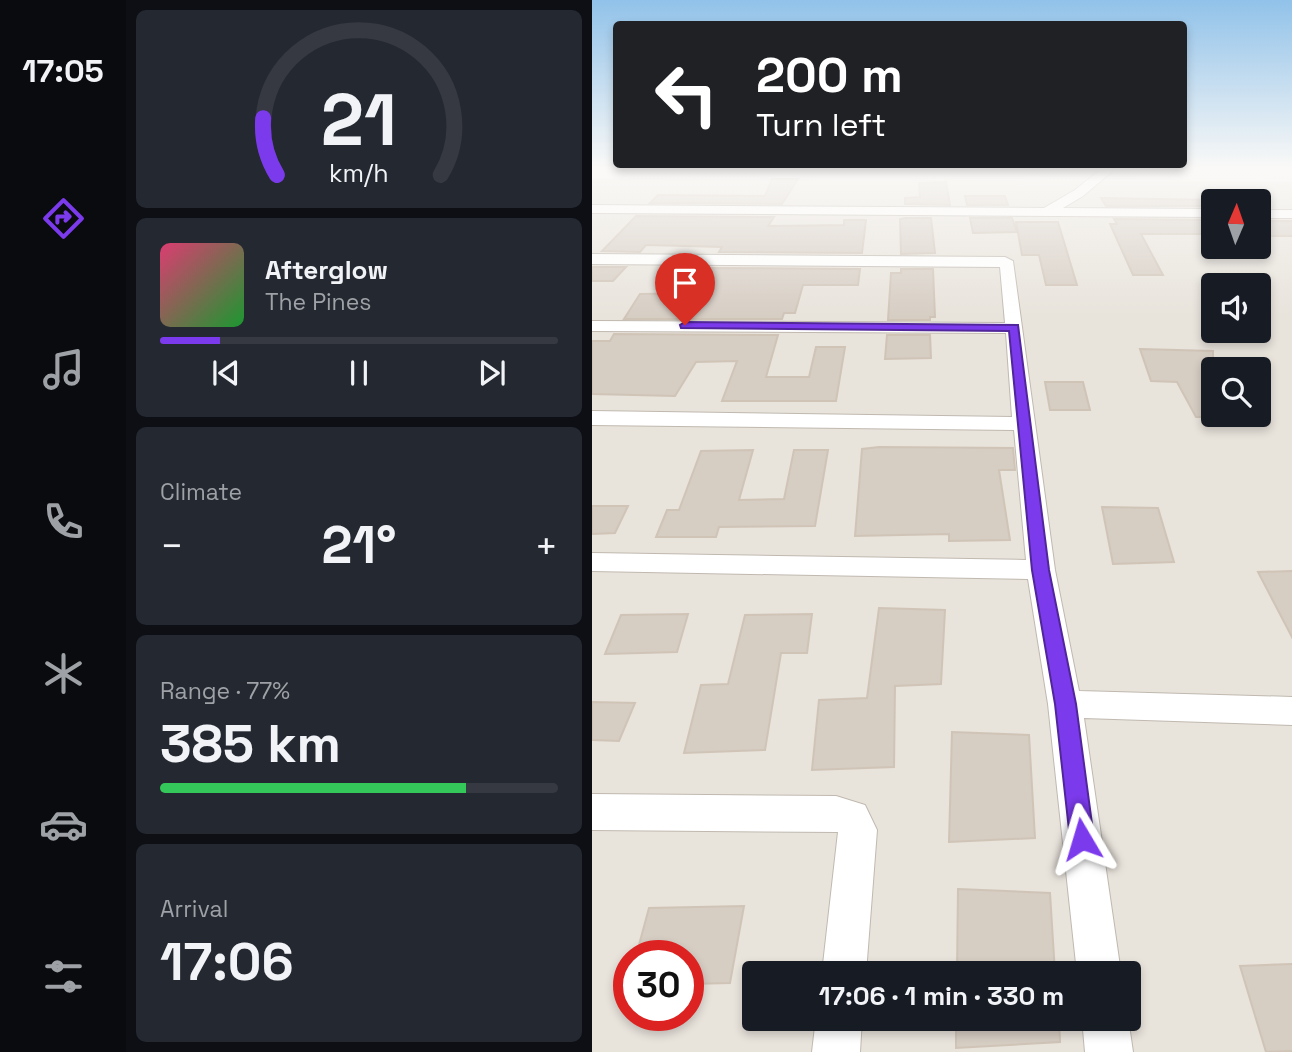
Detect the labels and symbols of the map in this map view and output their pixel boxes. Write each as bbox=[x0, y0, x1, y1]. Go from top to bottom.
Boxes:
north arrow bbox=[1201, 189, 1271, 259]
pin bbox=[655, 253, 715, 325]
position arrow bbox=[1045, 802, 1119, 876]
speed limit sign: 30 bbox=[613, 940, 704, 1031]

